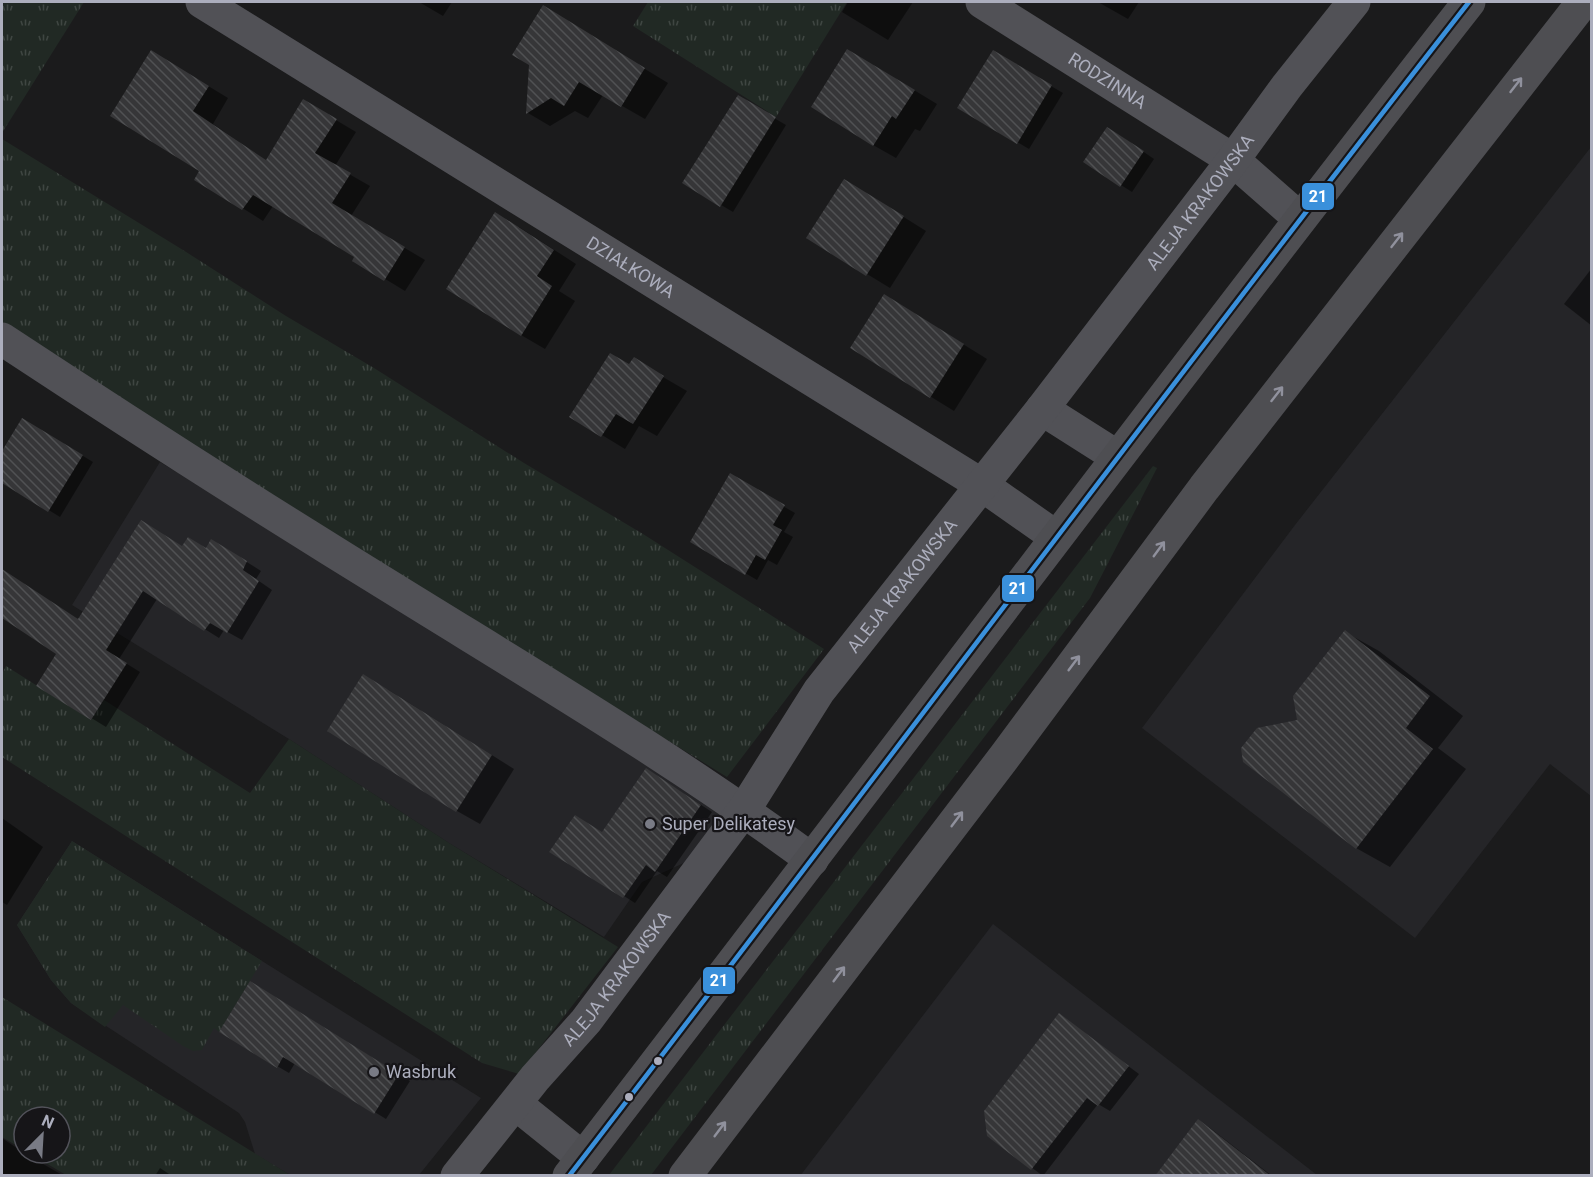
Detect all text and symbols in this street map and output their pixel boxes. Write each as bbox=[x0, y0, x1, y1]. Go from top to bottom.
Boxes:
street label: RODZINNA bbox=[1065, 48, 1151, 113]
one-way arrow bbox=[1510, 78, 1523, 94]
street label: ALEJA KRAKOWSKA bbox=[1142, 130, 1258, 274]
line badge: 21 bbox=[1301, 182, 1335, 211]
text: 21 bbox=[1309, 187, 1327, 206]
street label: DZIAŁKOWA bbox=[583, 232, 679, 302]
one-way arrow bbox=[1391, 232, 1404, 248]
one-way arrow bbox=[1271, 386, 1284, 402]
street label: ALEJA KRAKOWSKA bbox=[842, 514, 961, 657]
one-way arrow bbox=[1153, 541, 1165, 557]
line badge: 21 bbox=[1001, 574, 1035, 603]
text: 21 bbox=[1009, 579, 1027, 598]
one-way arrow bbox=[1068, 655, 1080, 671]
one-way arrow bbox=[950, 811, 963, 827]
place label: Super Delikatesy bbox=[662, 813, 796, 834]
marker: Super Delikatesy bbox=[643, 817, 657, 831]
street label: ALEJA KRAKOWSKA bbox=[558, 906, 675, 1050]
line badge: 21 bbox=[702, 966, 736, 995]
one-way arrow bbox=[832, 966, 845, 982]
text: 21 bbox=[710, 971, 728, 990]
unlabelled marker bbox=[652, 1055, 664, 1067]
place label: Wasbruk bbox=[386, 1061, 457, 1082]
marker: Wasbruk bbox=[367, 1065, 381, 1079]
unlabelled marker bbox=[623, 1091, 635, 1103]
north arrow bbox=[12, 1105, 72, 1165]
text: N bbox=[39, 1111, 57, 1133]
one-way arrow bbox=[714, 1121, 727, 1137]

